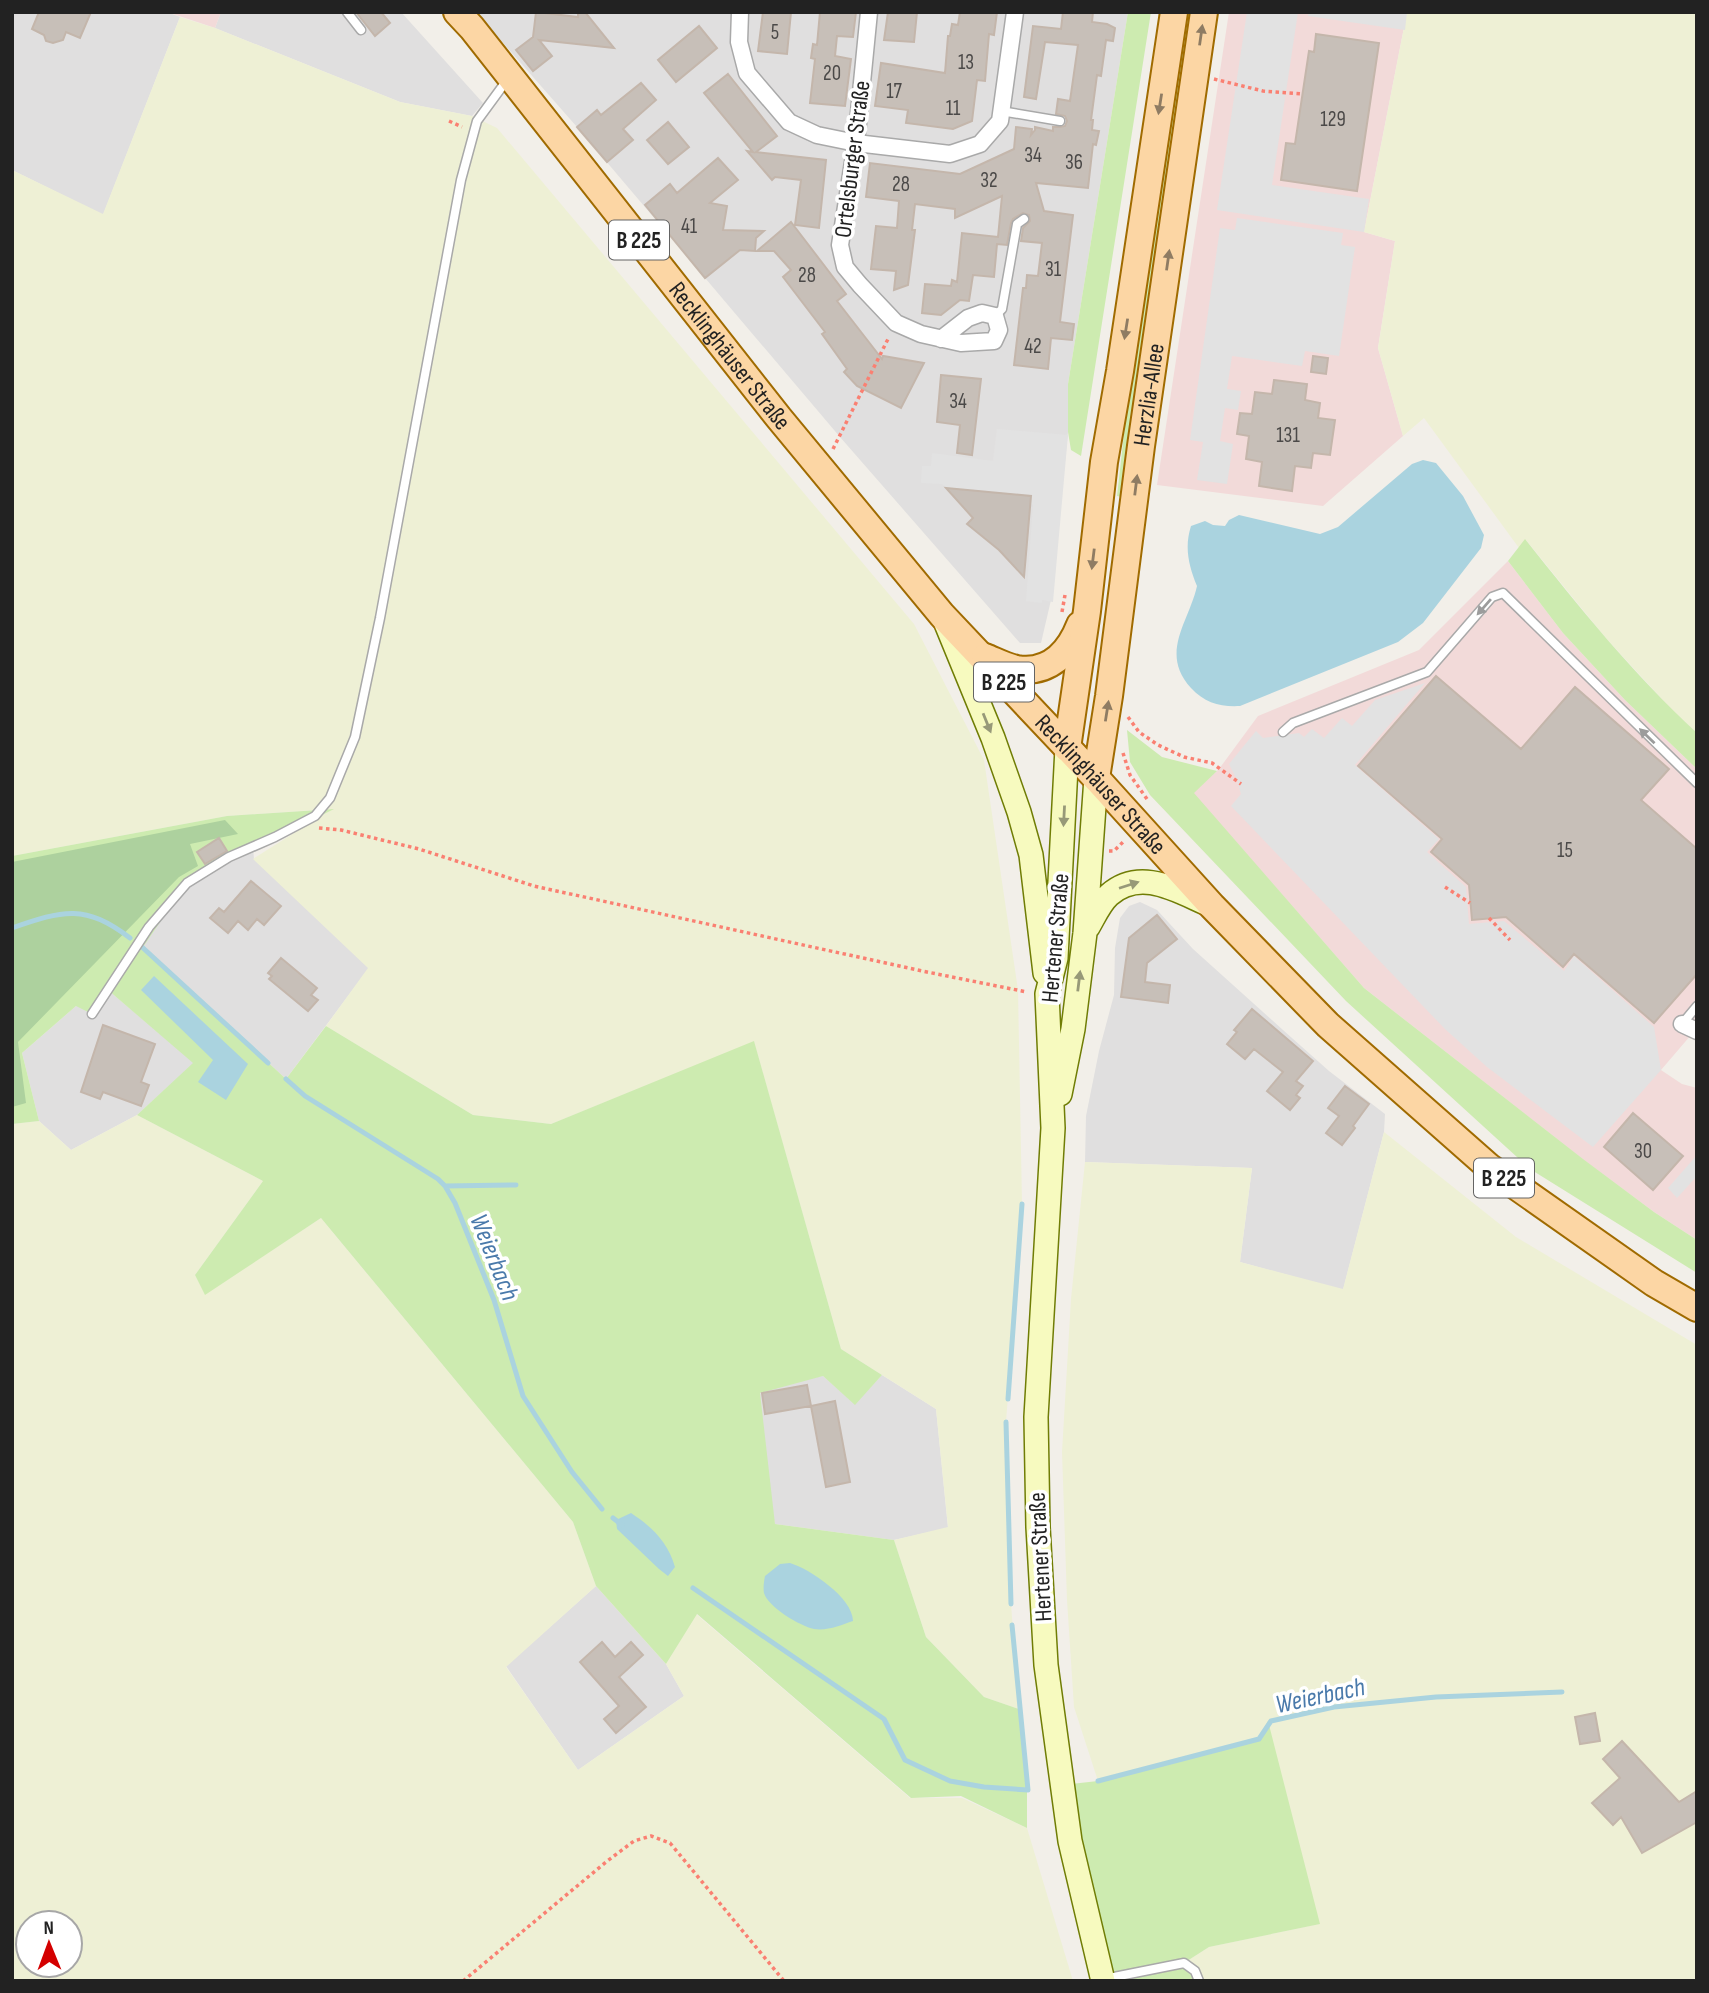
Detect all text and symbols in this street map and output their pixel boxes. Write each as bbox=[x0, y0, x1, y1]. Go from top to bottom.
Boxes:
house number: 5 bbox=[771, 20, 779, 45]
one-way arrow bbox=[1196, 24, 1207, 46]
house number: 13 bbox=[958, 50, 974, 75]
house number: 20 bbox=[823, 61, 841, 86]
street label: Ortelsburger Straße bbox=[828, 79, 877, 239]
house number: 17 bbox=[886, 79, 902, 104]
one-way arrow bbox=[1154, 93, 1165, 115]
house number: 11 bbox=[946, 96, 961, 121]
house number: 129 bbox=[1320, 107, 1346, 132]
house number: 34 bbox=[1024, 143, 1042, 168]
house number: 36 bbox=[1065, 150, 1083, 175]
house number: 32 bbox=[980, 168, 998, 193]
house number: 28 bbox=[892, 172, 910, 197]
house number: 41 bbox=[681, 214, 698, 239]
road number: B 225 bbox=[609, 220, 669, 260]
one-way arrow bbox=[1162, 249, 1173, 271]
house number: 31 bbox=[1045, 257, 1062, 282]
house number: 28 bbox=[798, 263, 816, 288]
street label: Recklinghäuser Straße bbox=[662, 276, 797, 436]
one-way arrow bbox=[1121, 318, 1132, 340]
house number: 42 bbox=[1024, 334, 1042, 359]
street label: Herzlia-Allee bbox=[1127, 341, 1171, 448]
house number: 34 bbox=[949, 389, 967, 414]
house number: 131 bbox=[1276, 423, 1300, 448]
one-way arrow bbox=[1131, 474, 1142, 496]
one-way arrow bbox=[1087, 548, 1098, 570]
one-way arrow bbox=[1476, 598, 1492, 616]
road number: B 225 bbox=[974, 662, 1034, 702]
one-way arrow bbox=[1102, 700, 1113, 722]
street label: Recklinghäuser Straße bbox=[1029, 709, 1172, 861]
one-way arrow bbox=[981, 713, 992, 734]
one-way arrow bbox=[1639, 727, 1656, 744]
one-way arrow bbox=[1058, 805, 1069, 827]
house number: 15 bbox=[1557, 838, 1573, 863]
street label: Hertener Straße bbox=[1035, 872, 1076, 1004]
one-way arrow bbox=[1119, 879, 1140, 890]
one-way arrow bbox=[1074, 970, 1085, 992]
house number: 30 bbox=[1634, 1139, 1652, 1164]
road number: B 225 bbox=[1474, 1158, 1534, 1198]
water label: Weierbach bbox=[462, 1210, 525, 1305]
street label: Hertener Straße bbox=[1023, 1492, 1058, 1622]
water label: Weierbach bbox=[1273, 1672, 1368, 1721]
north arrow bbox=[14, 1909, 84, 1979]
text: N bbox=[43, 1917, 54, 1940]

